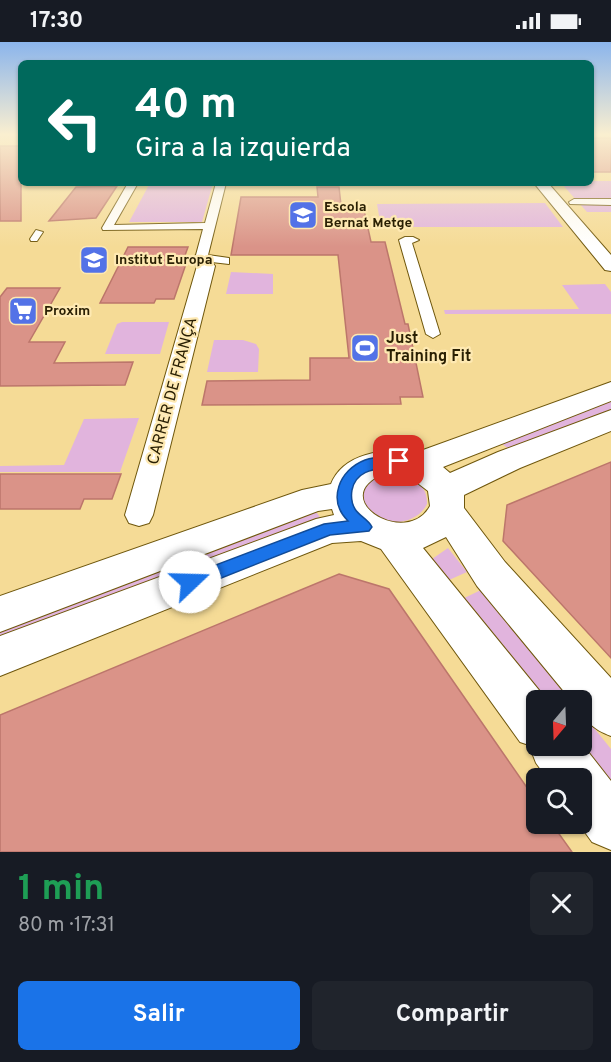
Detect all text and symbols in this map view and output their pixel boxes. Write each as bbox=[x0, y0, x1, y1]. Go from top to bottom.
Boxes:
text: 17:30 bbox=[30, 8, 83, 35]
text: 40 m bbox=[135, 80, 237, 133]
icon: left bbox=[36, 84, 114, 162]
text: Gira a la izquierda bbox=[135, 132, 351, 166]
school or university icon: Escola Bernat Metge bbox=[287, 199, 319, 231]
place label: Escola Bernat Metge bbox=[324, 199, 413, 232]
school or university icon: Institut Europa bbox=[78, 244, 110, 276]
place label: Institut Europa bbox=[115, 252, 213, 269]
supermarket icon: Proxim bbox=[7, 295, 39, 327]
place label: Proxim bbox=[44, 303, 90, 320]
street label: CARRER DE FRANÇA bbox=[144, 315, 202, 467]
place label: Just Training Fit bbox=[386, 329, 471, 367]
sports icon: Just Training Fit bbox=[349, 332, 381, 364]
pin bbox=[373, 435, 424, 486]
icon: arrive bbox=[382, 444, 415, 477]
position arrow bbox=[158, 550, 222, 614]
north arrow bbox=[526, 690, 592, 756]
map controls bbox=[526, 690, 592, 834]
button: search bbox=[526, 768, 592, 834]
text: 1 min bbox=[18, 867, 104, 913]
button: close bbox=[530, 872, 593, 935]
text: 80 m · 17:31 bbox=[18, 913, 115, 939]
button: Salir bbox=[18, 981, 300, 1050]
button: Compartir bbox=[312, 981, 593, 1050]

